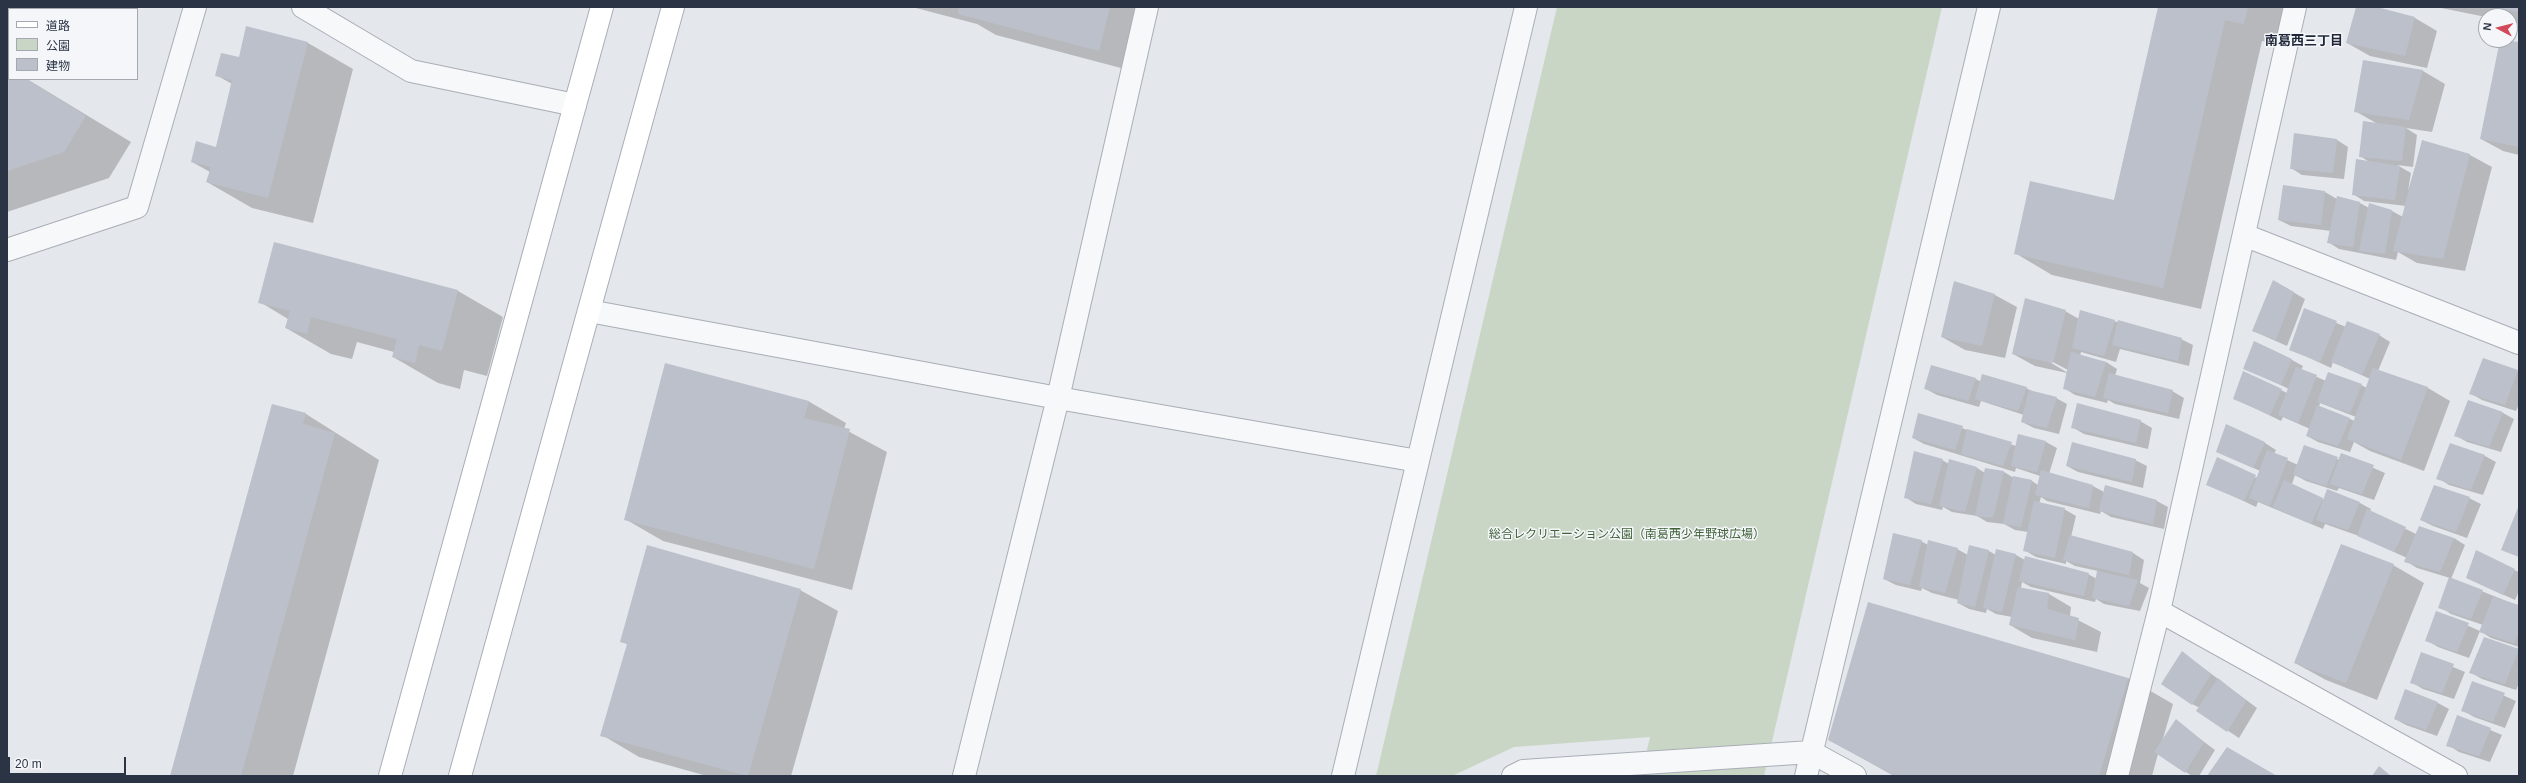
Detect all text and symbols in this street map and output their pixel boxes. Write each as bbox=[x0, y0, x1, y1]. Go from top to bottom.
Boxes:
legend bbox=[8, 8, 138, 80]
north arrow bbox=[2478, 8, 2518, 48]
text: 道路 bbox=[46, 19, 70, 33]
text: N bbox=[2481, 22, 2494, 31]
district label: 南葛西三丁目 bbox=[2265, 33, 2343, 49]
text: 公園 bbox=[46, 39, 70, 53]
text: 建物 bbox=[46, 59, 70, 73]
park label: 総合レクリエーション公園（南葛西少年野球広場） bbox=[1489, 528, 1765, 542]
scale bar bbox=[10, 749, 128, 775]
text: 20 m bbox=[15, 757, 42, 771]

